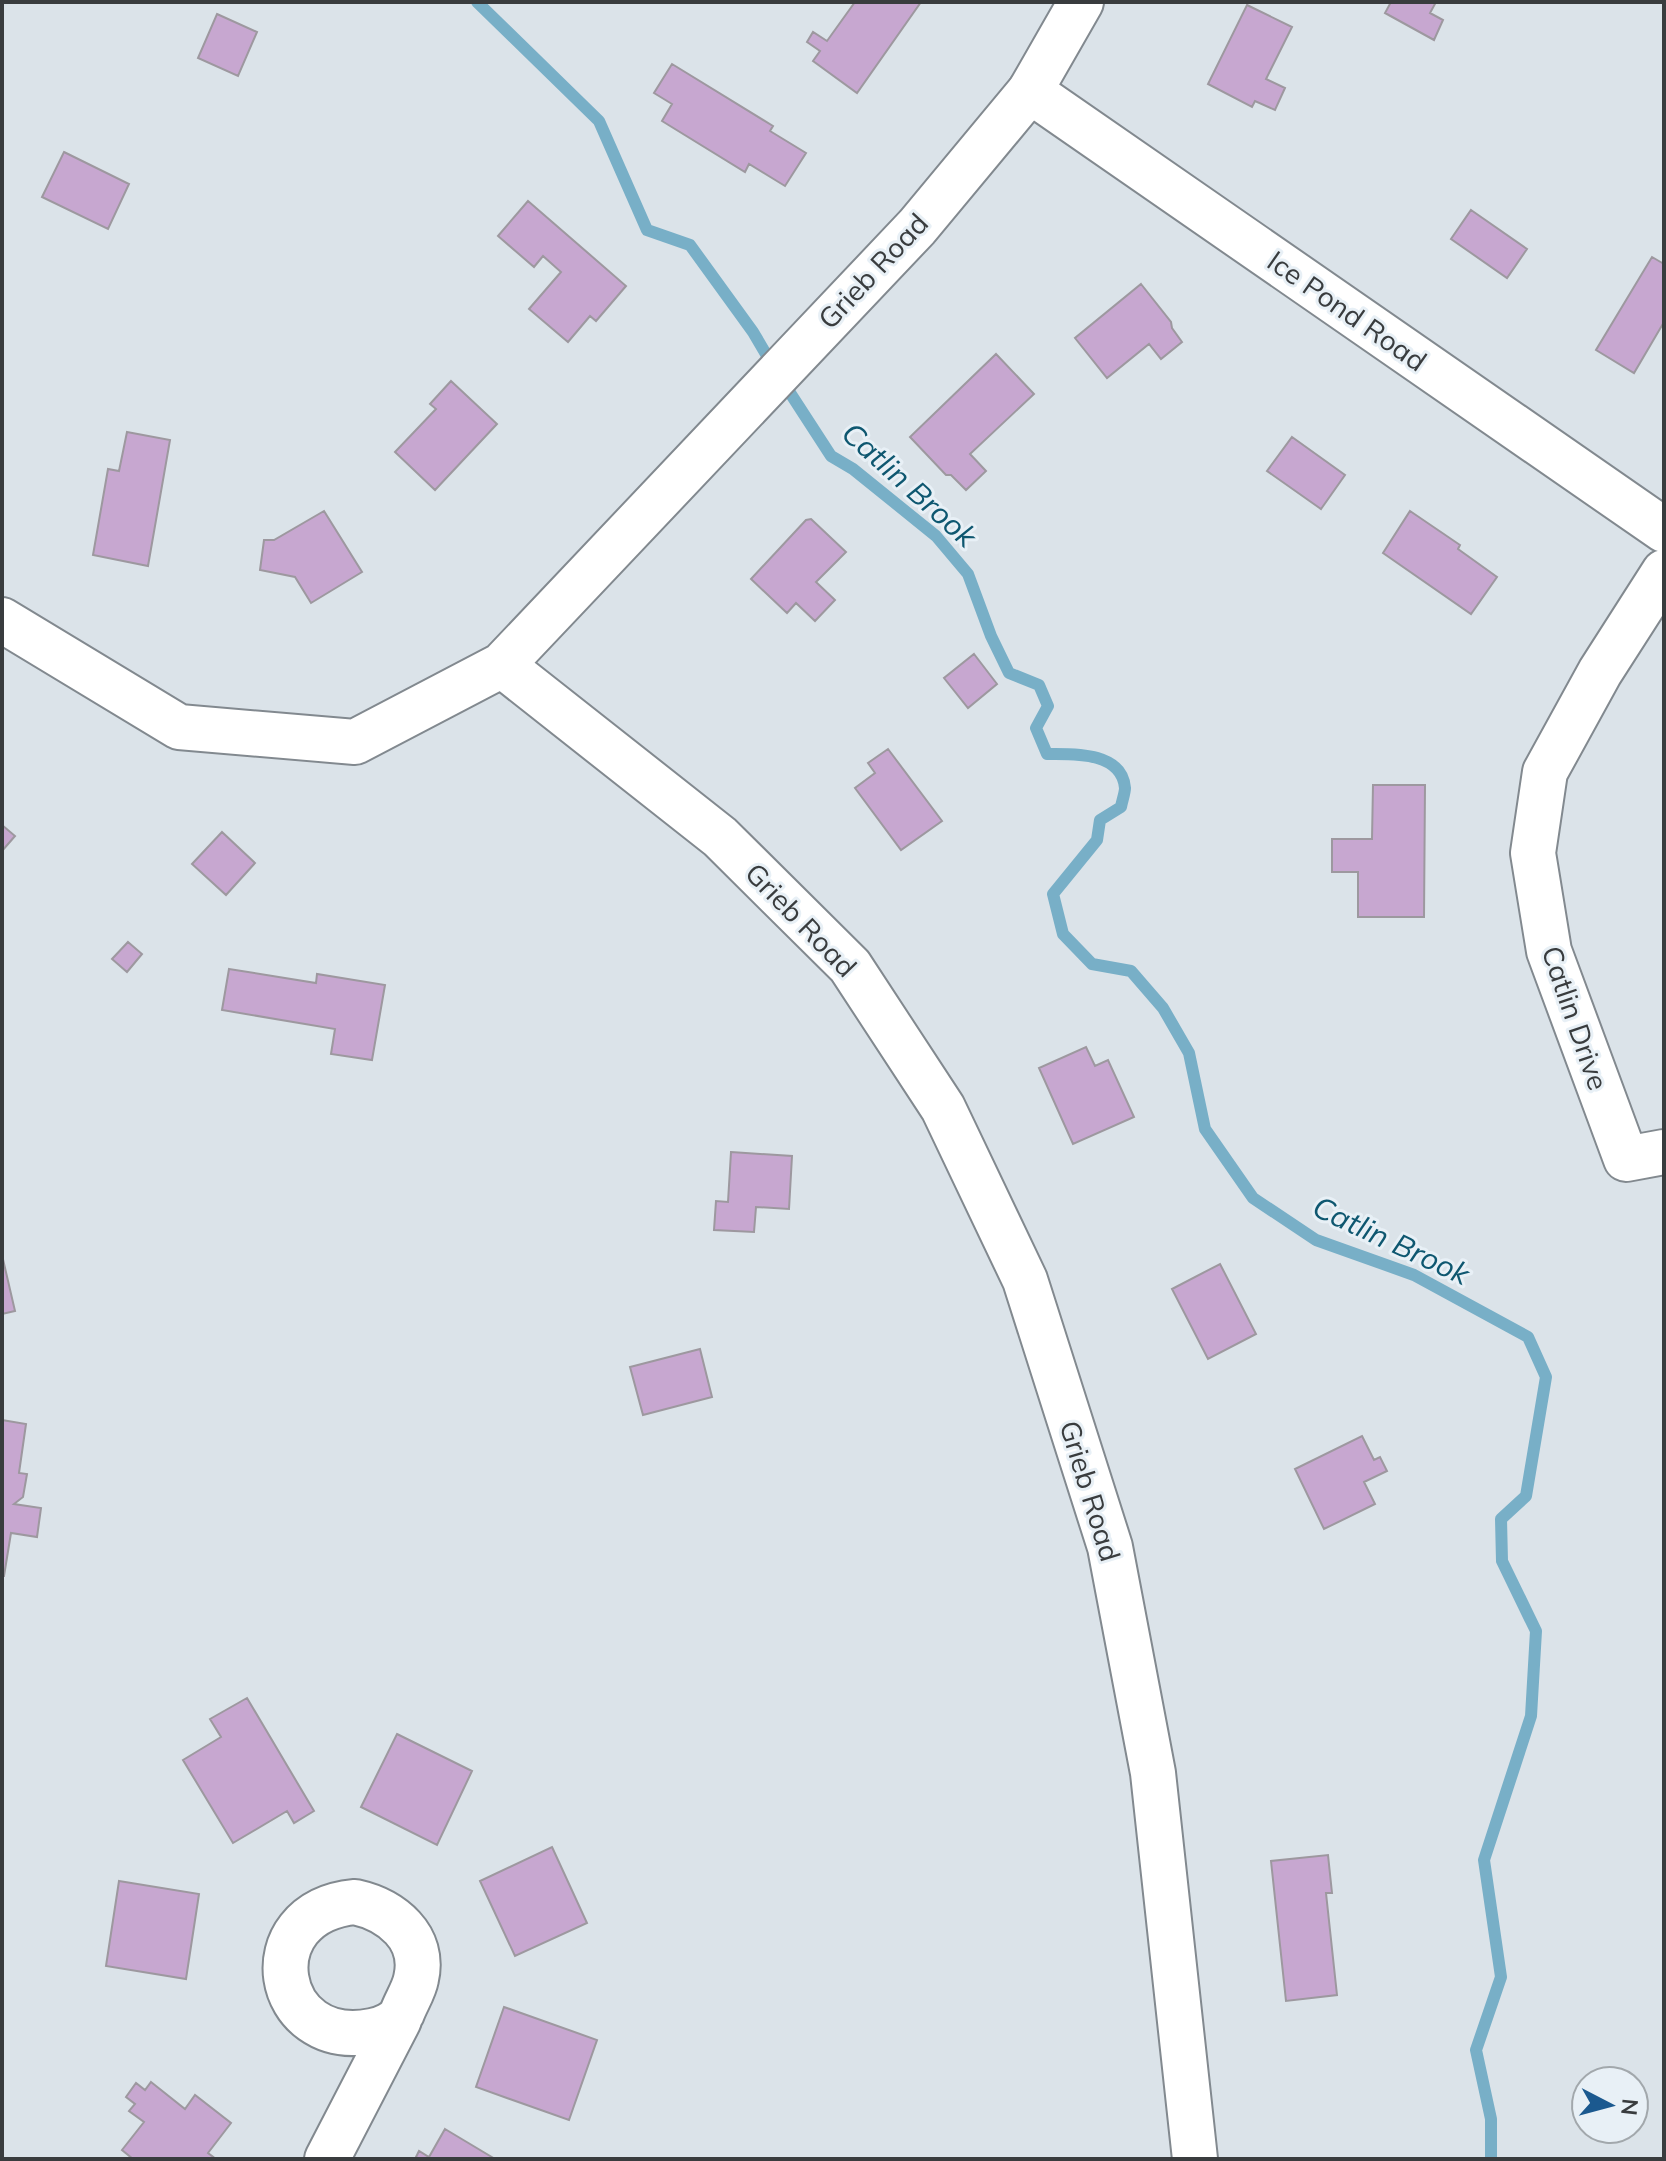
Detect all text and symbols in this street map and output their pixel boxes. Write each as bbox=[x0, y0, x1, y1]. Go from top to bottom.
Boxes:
street label: Grieb Road bbox=[810, 206, 935, 336]
street label: Ice Pond Road bbox=[1261, 243, 1434, 378]
water label: Catlin Brook bbox=[834, 414, 986, 556]
street label: Grieb Road bbox=[738, 855, 864, 984]
street label: Catlin Drive bbox=[1535, 941, 1616, 1094]
water label: Catlin Brook bbox=[1307, 1187, 1477, 1294]
street label: Grieb Road bbox=[1053, 1416, 1128, 1565]
north arrow bbox=[1570, 2065, 1650, 2145]
text: N bbox=[1615, 2097, 1645, 2117]

